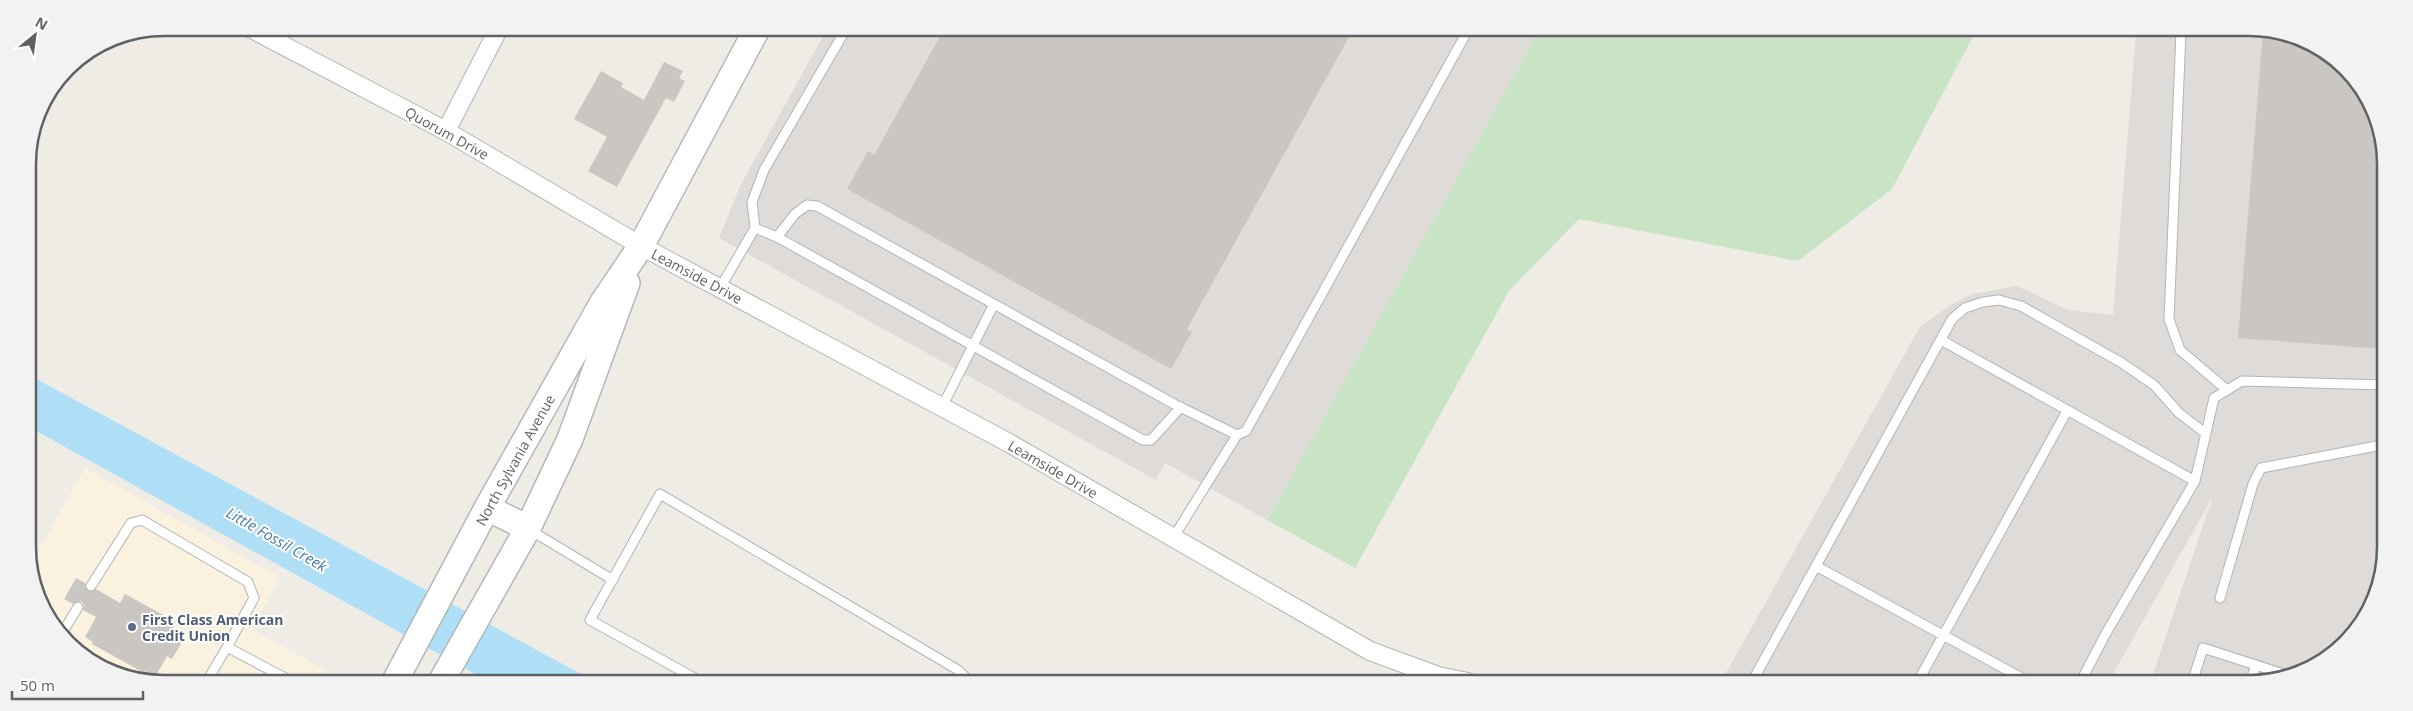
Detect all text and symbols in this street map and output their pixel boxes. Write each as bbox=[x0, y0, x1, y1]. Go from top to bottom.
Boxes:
north arrow bbox=[10, 10, 60, 60]
text: N bbox=[32, 12, 51, 34]
street label: Quorum Drive bbox=[402, 102, 492, 164]
street label: Leamside Drive bbox=[648, 244, 746, 308]
street label: North Sylvania Avenue bbox=[471, 391, 559, 529]
street label: Leamside Drive bbox=[1005, 436, 1101, 502]
water label: Little Fossil Creek bbox=[223, 502, 332, 576]
place label: First Class American Credit Union bbox=[142, 610, 283, 645]
marker: First Class American Credit Union bbox=[126, 621, 138, 633]
scale bar bbox=[12, 668, 144, 700]
text: 50 m bbox=[20, 675, 55, 695]

